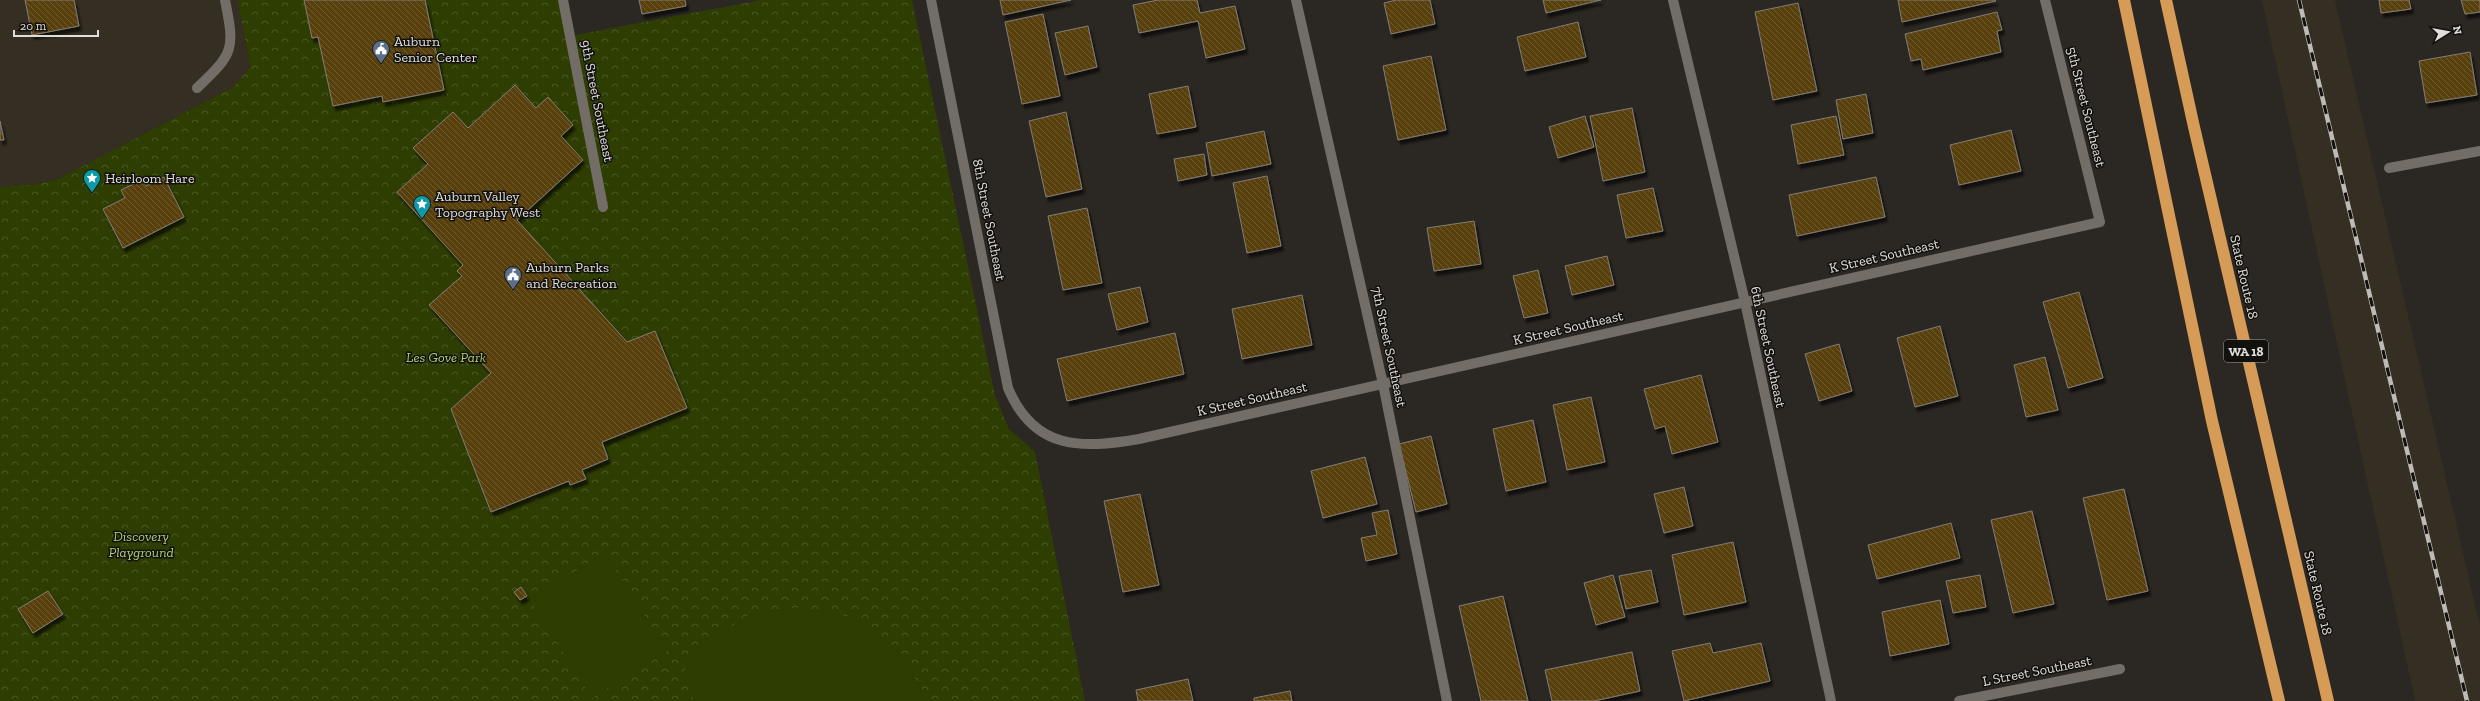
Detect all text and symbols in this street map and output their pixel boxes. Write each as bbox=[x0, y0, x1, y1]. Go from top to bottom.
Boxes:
scale bar bbox=[14, 12, 98, 38]
north arrow bbox=[2428, 12, 2468, 52]
text: 20 m bbox=[20, 19, 47, 33]
text: N bbox=[2450, 25, 2465, 36]
place label: Auburn Senior Center bbox=[394, 33, 477, 66]
public building icon: Auburn Senior Center bbox=[371, 39, 391, 64]
street label: 9th Street Southeast bbox=[577, 39, 617, 164]
street label: 5th Street Southeast bbox=[2063, 45, 2109, 170]
street label: 8th Street Southeast bbox=[969, 158, 1009, 283]
place icon: Heirloom Hare bbox=[82, 168, 102, 193]
place label: Heirloom Hare bbox=[105, 170, 195, 187]
place label: Auburn Valley Topography West bbox=[435, 188, 541, 221]
place icon: Auburn Valley Topography West bbox=[412, 194, 432, 219]
street label: State Route 18 bbox=[2226, 233, 2262, 321]
street label: K Street Southeast bbox=[1827, 235, 1941, 277]
place label: Auburn Parks and Recreation bbox=[526, 259, 617, 292]
public building icon: Auburn Parks and Recreation bbox=[503, 265, 523, 290]
street label: 7th Street Southeast bbox=[1368, 285, 1410, 410]
street label: 6th Street Southeast bbox=[1747, 285, 1789, 410]
street label: K Street Southeast bbox=[1511, 307, 1625, 349]
road number: WA 18 bbox=[2224, 340, 2268, 362]
park label: Les Gove Park bbox=[406, 349, 486, 366]
street label: K Street Southeast bbox=[1195, 378, 1309, 420]
park label: Discovery Playground bbox=[108, 528, 174, 561]
street label: State Route 18 bbox=[2300, 549, 2336, 637]
street label: L Street Southeast bbox=[1981, 652, 2094, 690]

